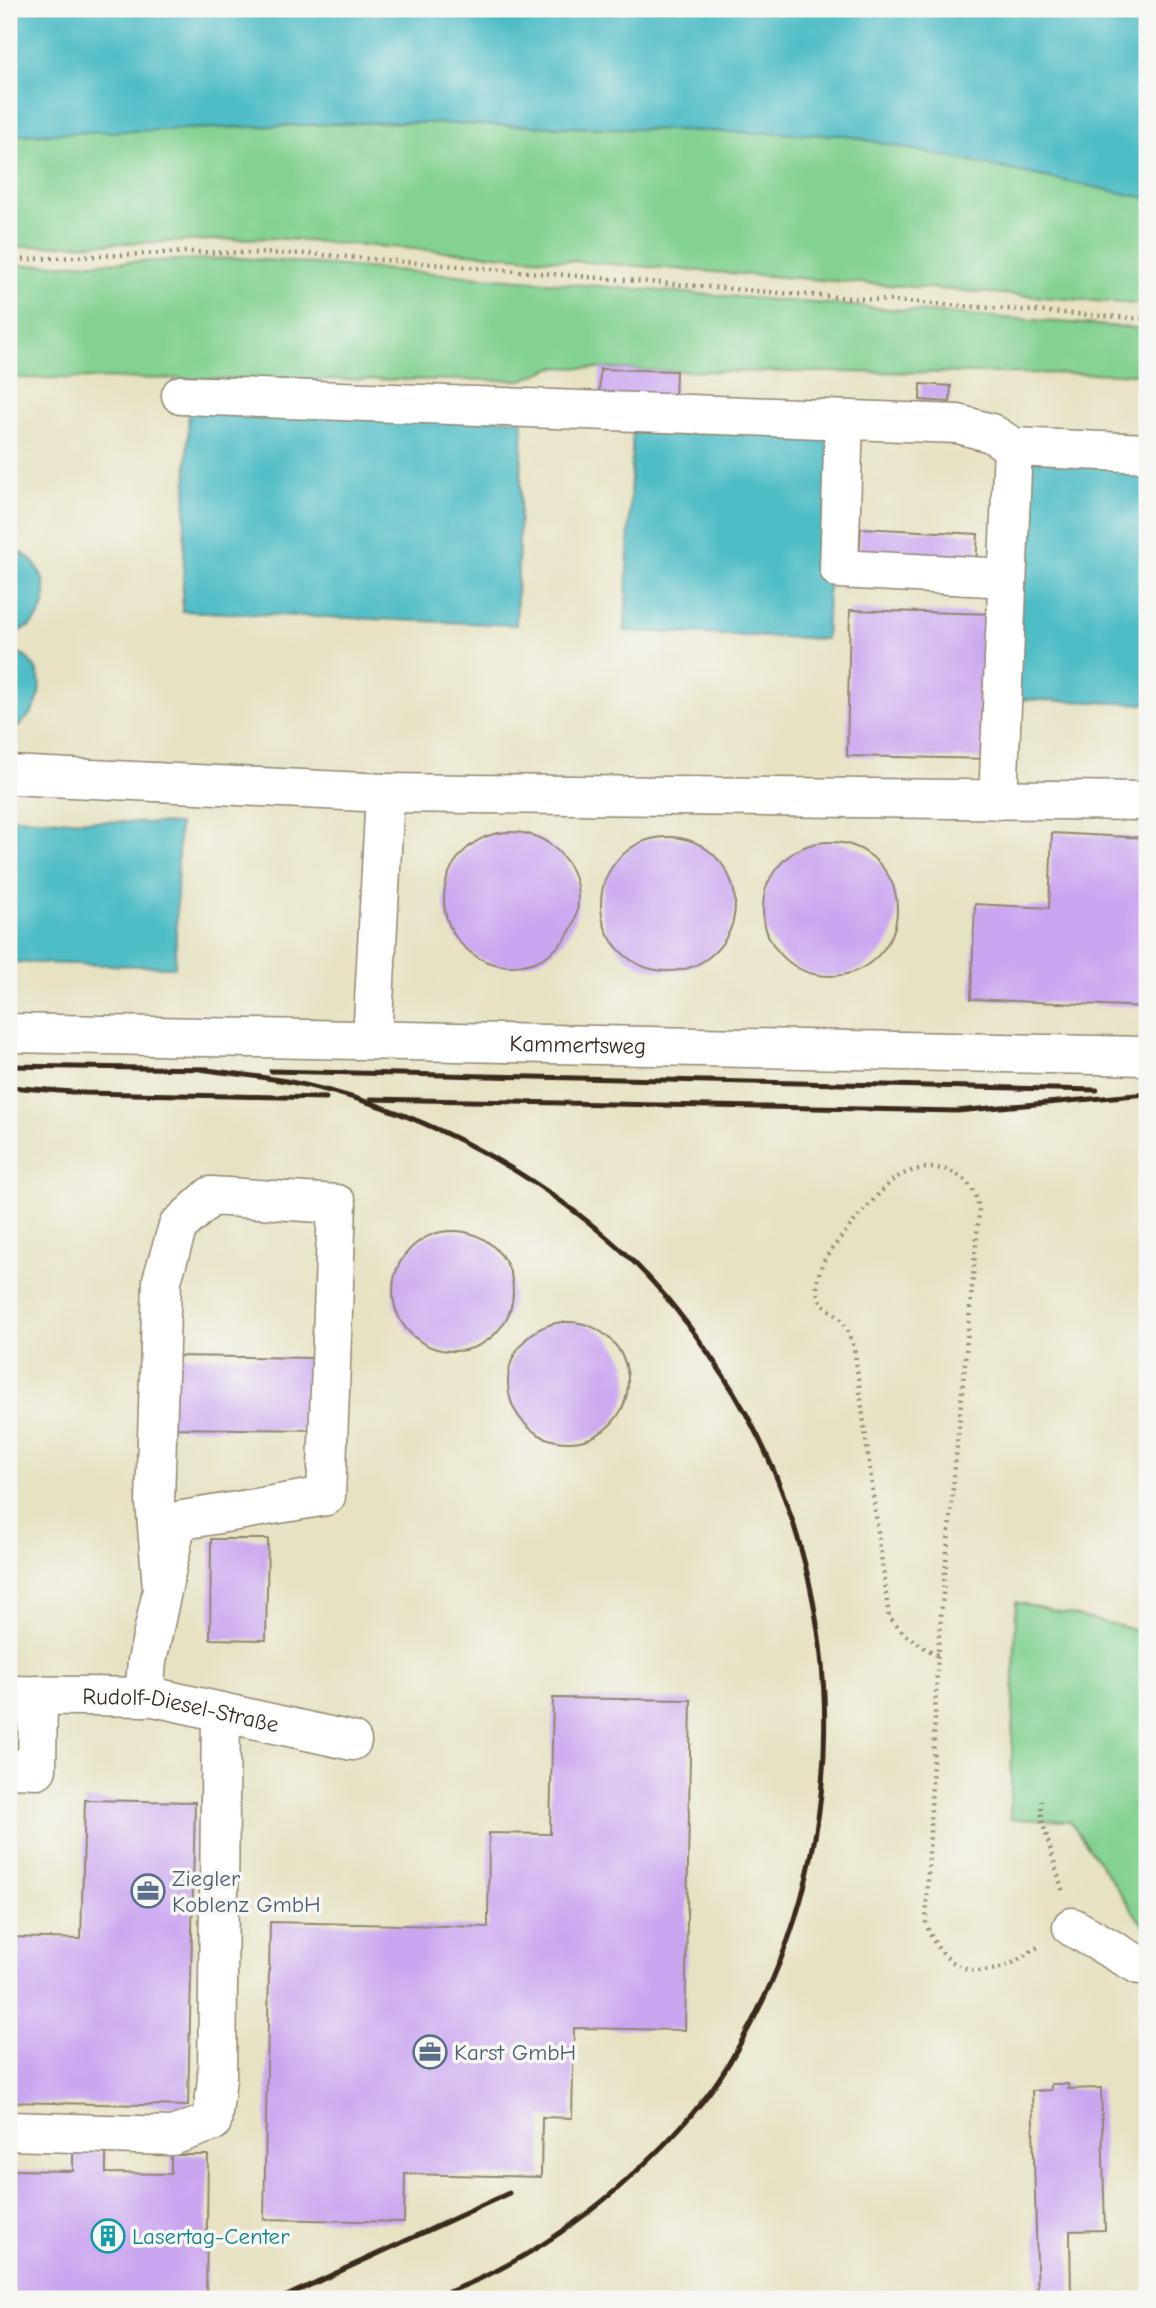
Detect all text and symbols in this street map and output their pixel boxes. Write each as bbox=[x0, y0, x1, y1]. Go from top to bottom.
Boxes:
street label: Kammertsweg bbox=[509, 1030, 647, 1059]
street label: Rudolf-Diesel-Straße bbox=[82, 1683, 281, 1738]
place label: Ziegler Koblenz GmbH bbox=[172, 1865, 321, 1918]
office icon: Ziegler Koblenz GmbH bbox=[129, 1872, 167, 1910]
office icon: Karst GmbH bbox=[411, 2033, 449, 2071]
place label: Karst GmbH bbox=[454, 2039, 576, 2066]
building icon: Lasertag-Center bbox=[89, 2217, 127, 2255]
place label: Lasertag-Center bbox=[132, 2223, 290, 2250]

